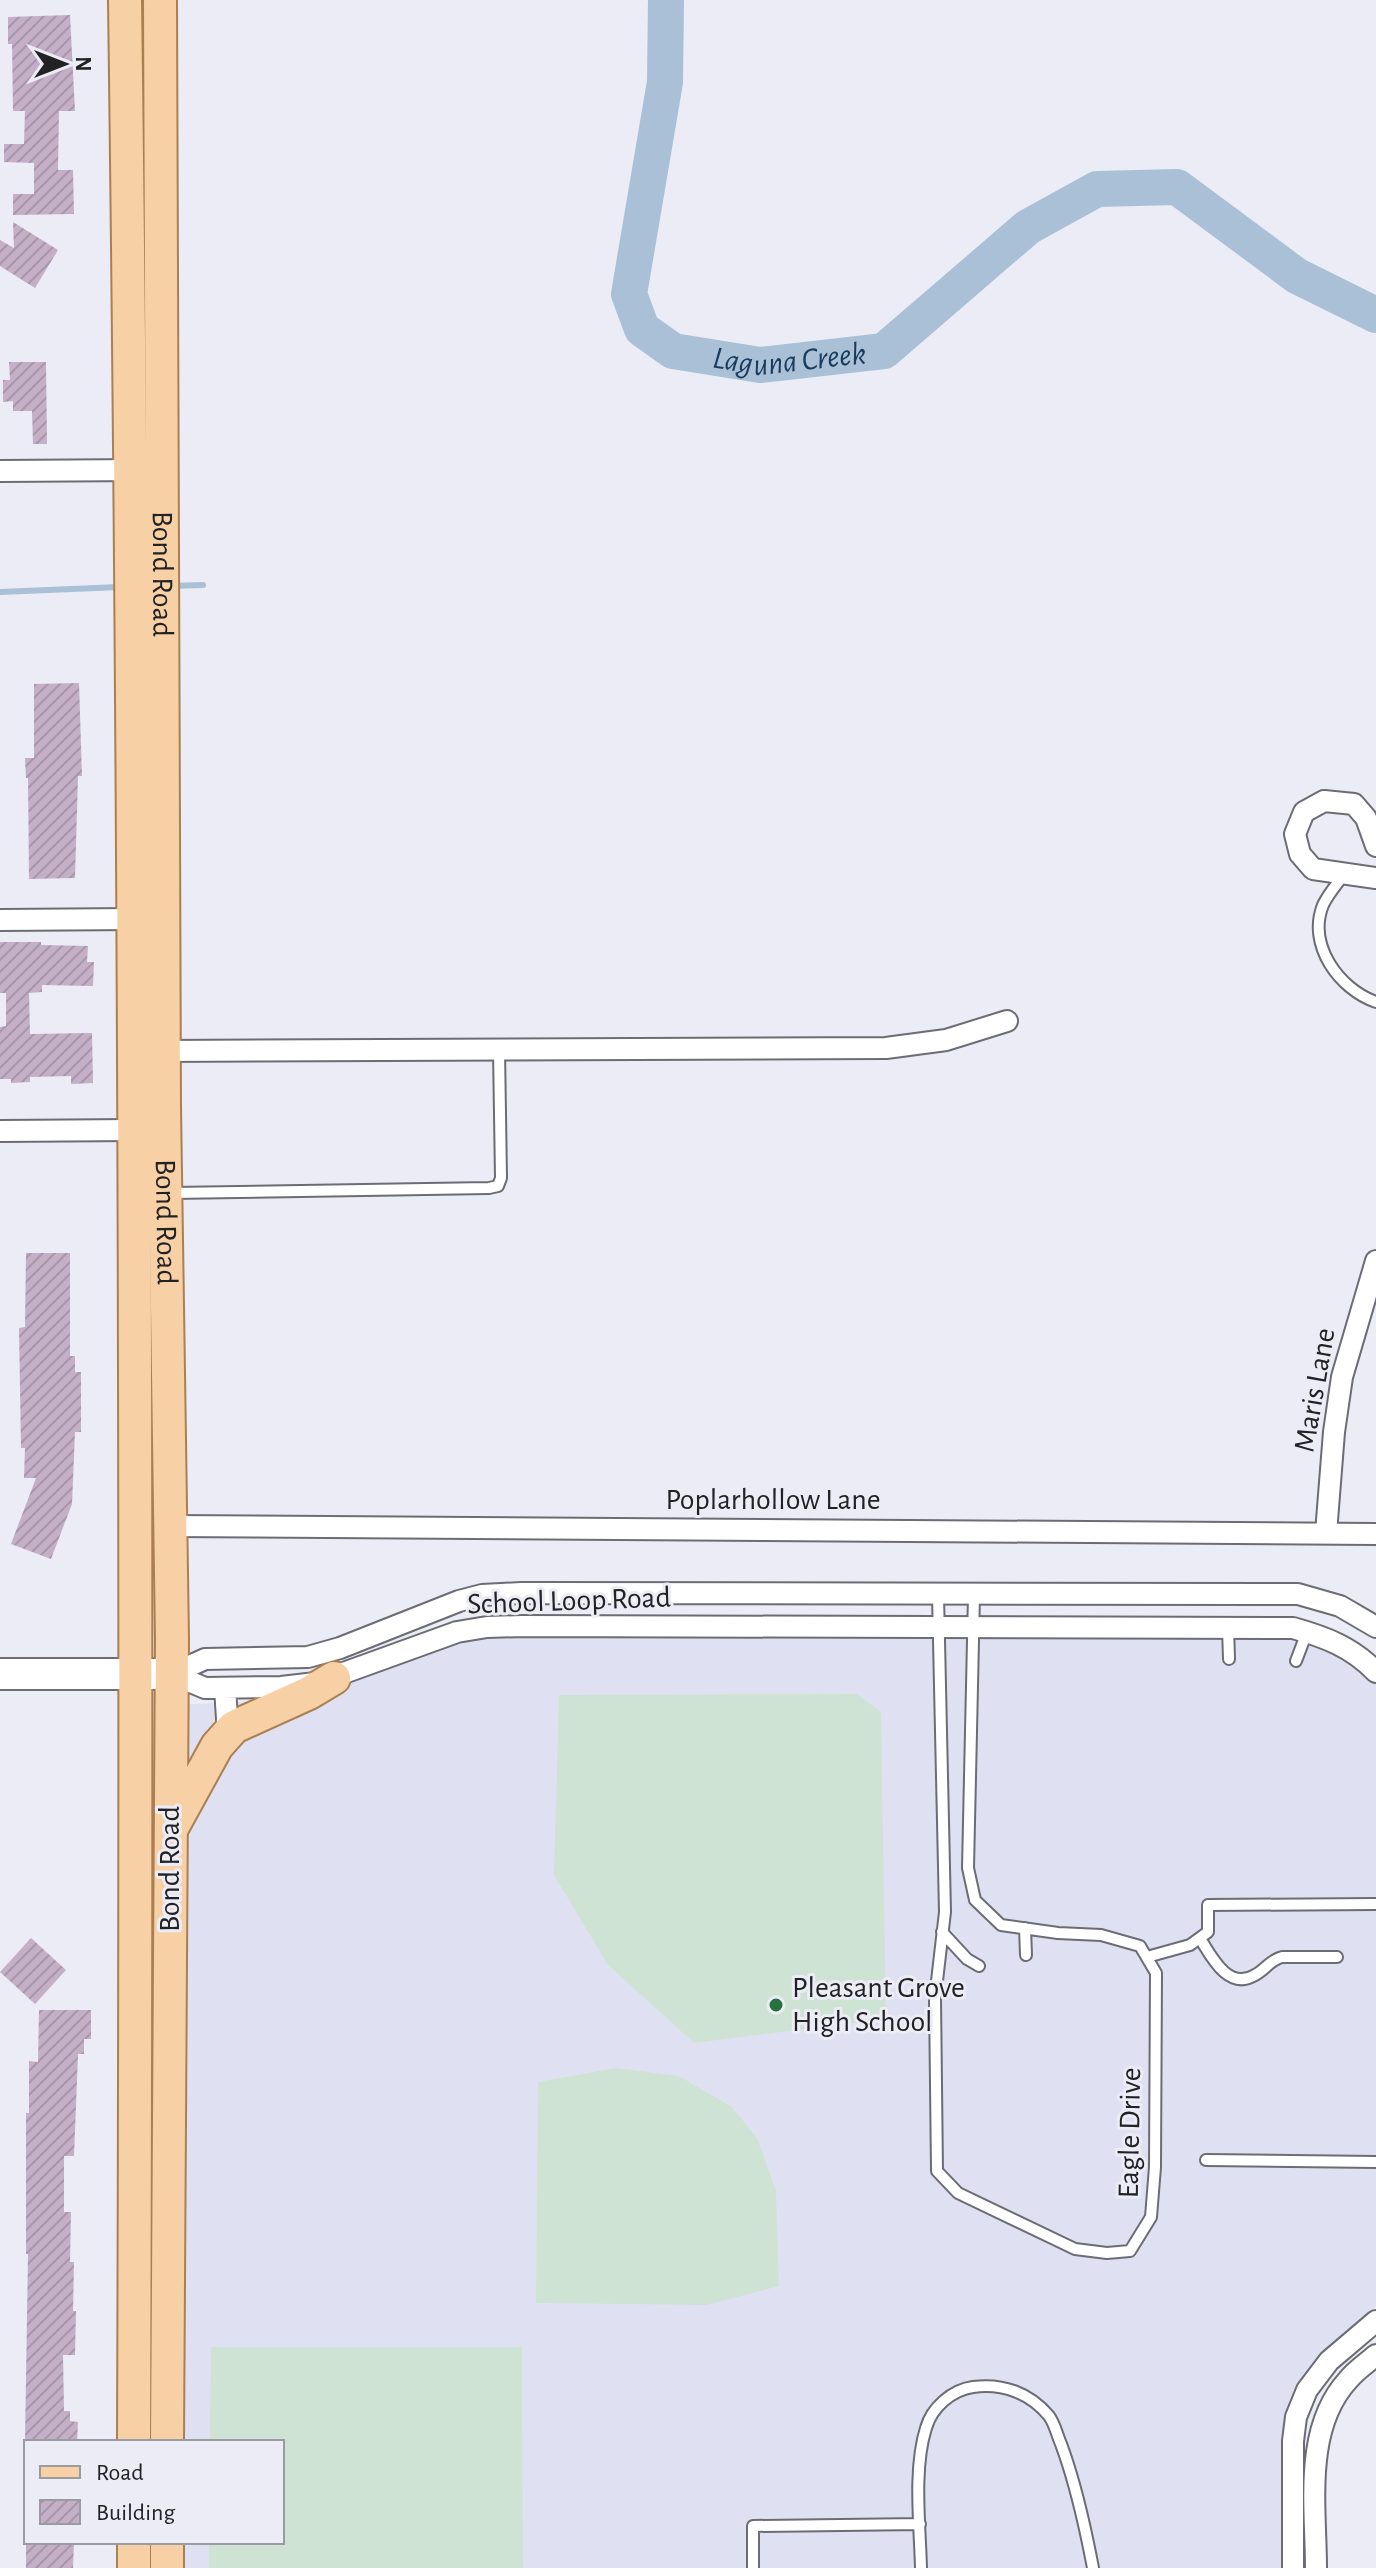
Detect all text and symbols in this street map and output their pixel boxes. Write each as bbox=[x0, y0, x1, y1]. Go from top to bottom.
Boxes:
north arrow bbox=[24, 24, 104, 104]
text: N bbox=[72, 56, 94, 72]
water label: Laguna Creek bbox=[710, 337, 868, 382]
street label: Bond Road bbox=[147, 511, 177, 637]
street label: Bond Road bbox=[150, 1159, 182, 1285]
street label: Maris Lane bbox=[1289, 1326, 1341, 1454]
street label: Poplarhollow Lane bbox=[665, 1485, 881, 1515]
street label: School Loop Road bbox=[467, 1582, 671, 1620]
street label: Bond Road bbox=[155, 1806, 185, 1932]
place label: Pleasant Grove High School bbox=[792, 1973, 965, 2037]
marker: Pleasant Grove High School bbox=[767, 1996, 785, 2014]
street label: Eagle Drive bbox=[1114, 2067, 1146, 2199]
legend bbox=[24, 2440, 284, 2544]
text: Road bbox=[96, 2461, 144, 2485]
text: Building bbox=[96, 2501, 175, 2525]

